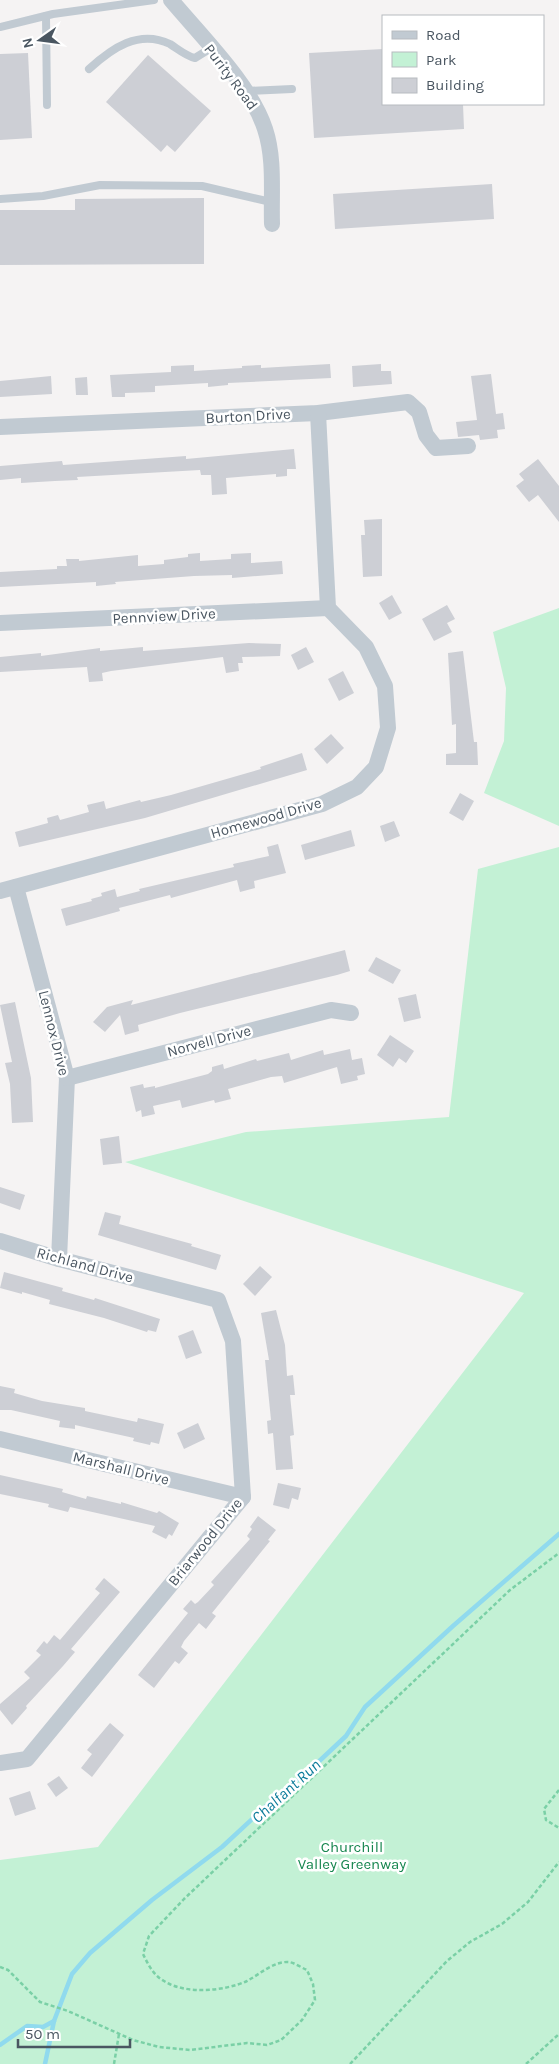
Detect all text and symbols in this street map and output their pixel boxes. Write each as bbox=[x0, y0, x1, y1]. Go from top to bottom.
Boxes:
north arrow bbox=[15, 15, 65, 65]
legend bbox=[382, 15, 544, 105]
text: Road bbox=[426, 26, 461, 44]
text: N bbox=[18, 36, 37, 50]
street label: Purity Road bbox=[200, 40, 262, 114]
text: Park bbox=[426, 51, 456, 69]
text: Building bbox=[426, 76, 484, 94]
street label: Burton Drive bbox=[205, 405, 291, 427]
street label: Pennview Drive bbox=[112, 604, 216, 628]
street label: Homewood Drive bbox=[208, 794, 324, 842]
street label: Lennox Drive bbox=[35, 988, 73, 1078]
street label: Norvell Drive bbox=[165, 1021, 253, 1061]
street label: Richland Drive bbox=[35, 1243, 135, 1287]
street label: Marshall Drive bbox=[71, 1447, 171, 1489]
street label: Briarwood Drive bbox=[164, 1495, 246, 1589]
water label: Chalfant Run bbox=[248, 1755, 324, 1827]
park label: Churchill Valley Greenway bbox=[298, 1838, 406, 1873]
scale bar bbox=[18, 2016, 130, 2048]
text: 50 m bbox=[25, 2025, 60, 2043]

